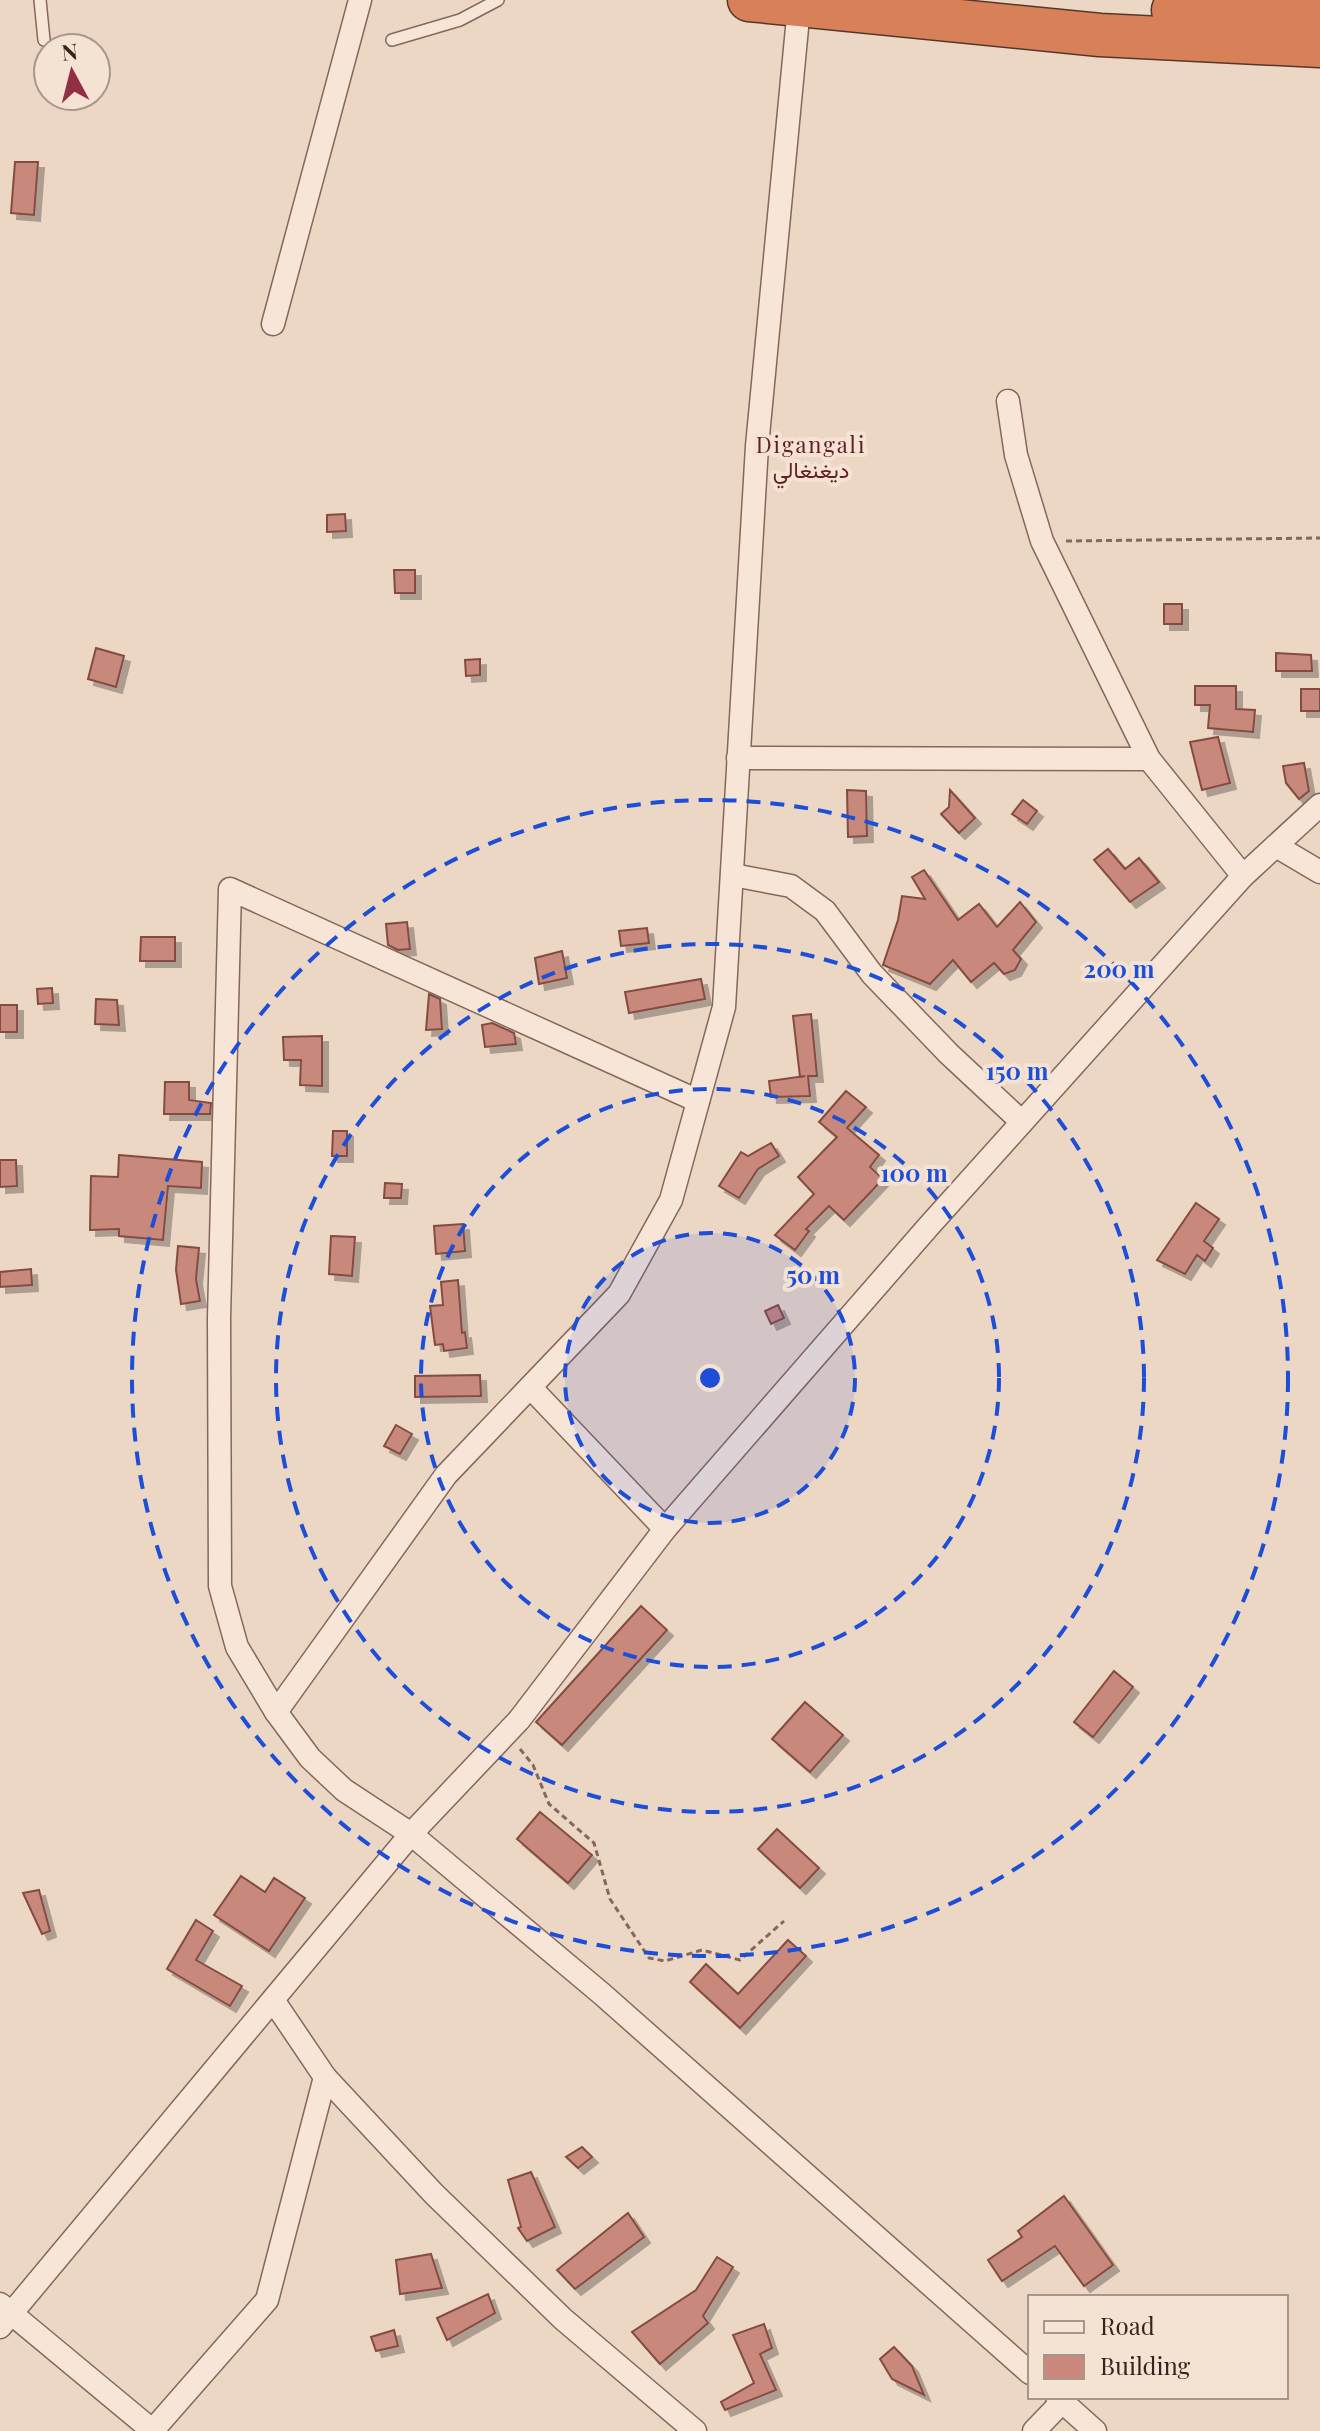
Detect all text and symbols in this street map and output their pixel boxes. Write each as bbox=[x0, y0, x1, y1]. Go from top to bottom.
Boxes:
north arrow bbox=[32, 32, 112, 112]
text: N bbox=[60, 35, 79, 67]
district label: Digangali ديغنغالي bbox=[756, 429, 866, 489]
text: 200 m bbox=[1084, 952, 1155, 984]
text: 150 m bbox=[986, 1054, 1049, 1086]
text: 100 m bbox=[880, 1156, 948, 1188]
text: 50 m bbox=[786, 1258, 840, 1290]
centre of rings bbox=[696, 1364, 724, 1392]
legend bbox=[1028, 2295, 1288, 2399]
text: Road bbox=[1100, 2309, 1155, 2341]
text: Building bbox=[1100, 2349, 1191, 2381]

